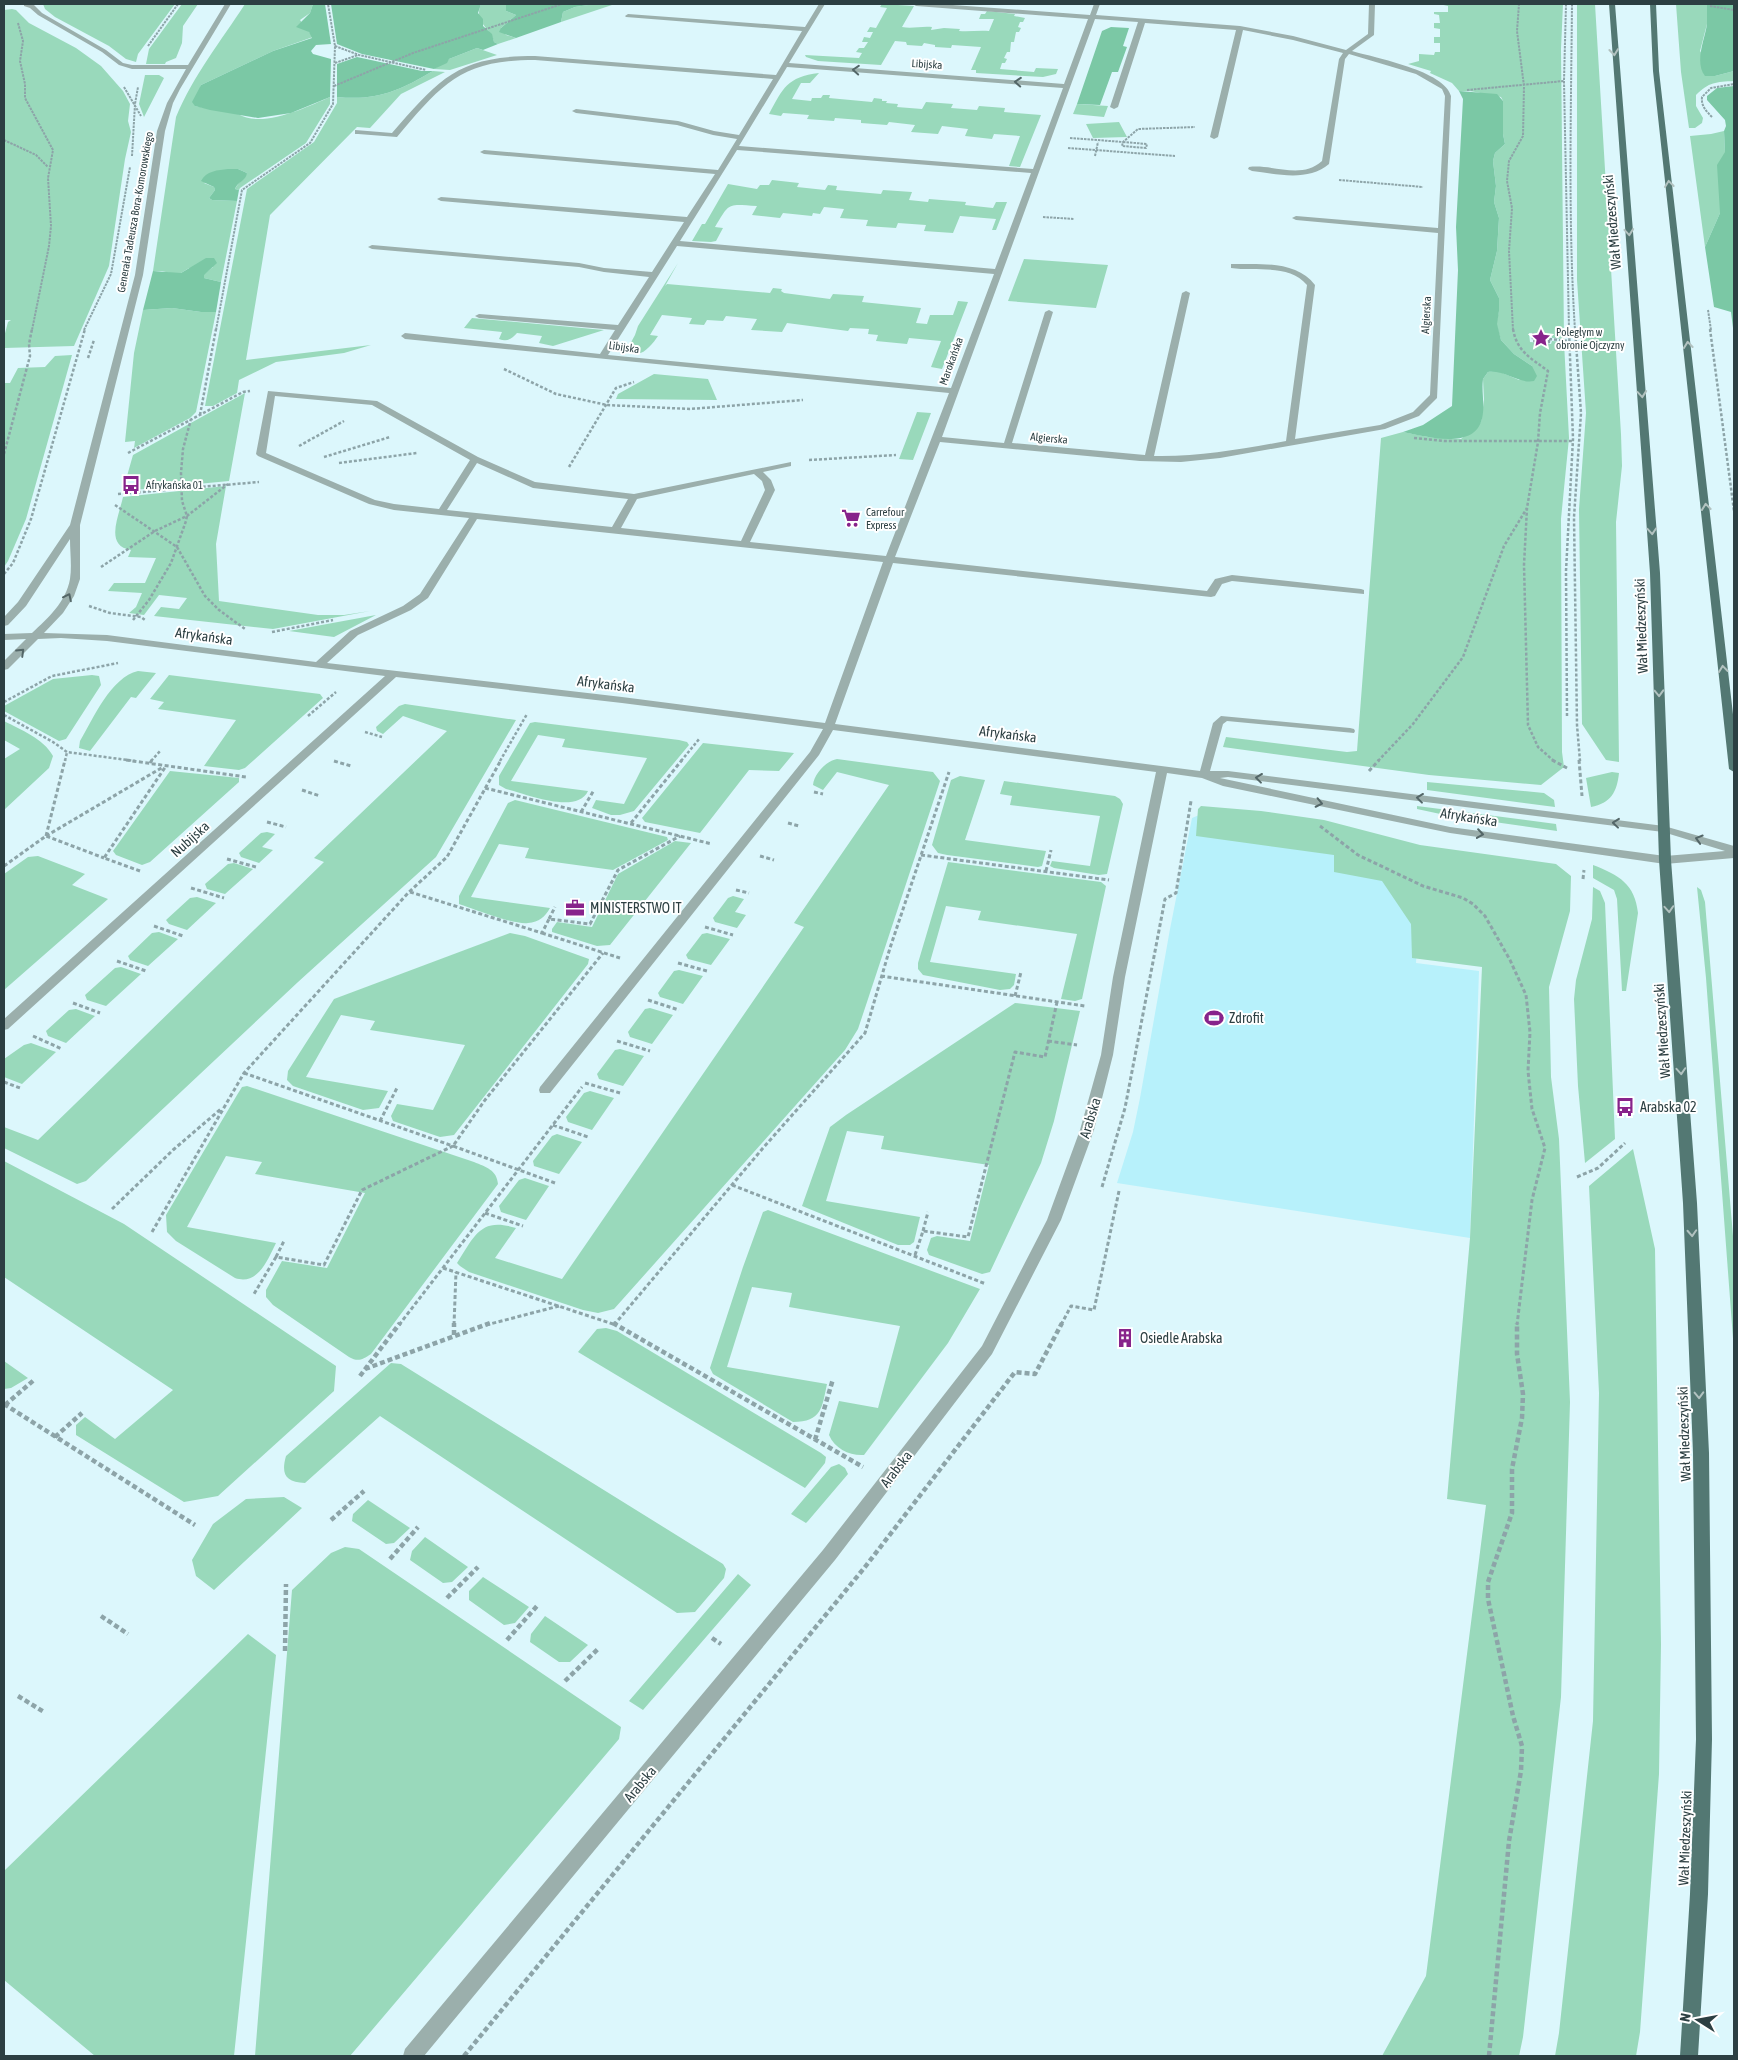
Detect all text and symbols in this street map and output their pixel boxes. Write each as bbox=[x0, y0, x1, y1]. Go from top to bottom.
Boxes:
one-way arrow bbox=[1608, 49, 1619, 57]
street label: Libijska bbox=[911, 57, 943, 71]
one-way arrow bbox=[852, 65, 860, 76]
one-way arrow bbox=[1014, 77, 1022, 88]
street label: Generała Tadeusza Bora-Komorowskiego bbox=[115, 131, 155, 293]
street label: Wał Miedzeszyński bbox=[1600, 174, 1624, 270]
one-way arrow bbox=[1664, 180, 1675, 188]
one-way arrow bbox=[1623, 228, 1634, 236]
street label: Algierska bbox=[1419, 296, 1433, 334]
place label: Poległym w obronie Ojczyzny bbox=[1556, 326, 1625, 351]
place icon: Poległym w obronie Ojczyzny bbox=[1530, 327, 1552, 349]
street label: Marokańska bbox=[937, 335, 965, 387]
street label: Libijska bbox=[608, 339, 640, 355]
one-way arrow bbox=[1683, 341, 1694, 349]
one-way arrow bbox=[1636, 390, 1647, 398]
street label: Algierska bbox=[1030, 430, 1068, 446]
bus stop icon: Afrykańska 01 bbox=[120, 474, 142, 496]
place label: Afrykańska 01 bbox=[146, 479, 203, 491]
one-way arrow bbox=[1701, 503, 1712, 511]
place label: Carrefour Express bbox=[866, 506, 905, 531]
supermarket icon: Carrefour Express bbox=[840, 507, 862, 529]
one-way arrow bbox=[1646, 527, 1657, 535]
street label: Wał Miedzeszyński bbox=[1631, 578, 1651, 674]
one-way arrow bbox=[62, 593, 72, 602]
street label: Afrykańska bbox=[174, 624, 234, 648]
one-way arrow bbox=[16, 649, 25, 658]
one-way arrow bbox=[1718, 664, 1729, 672]
street label: Afrykańska bbox=[576, 673, 636, 695]
one-way arrow bbox=[1654, 689, 1665, 697]
street label: Afrykańska bbox=[978, 723, 1038, 745]
one-way arrow bbox=[1254, 773, 1263, 783]
one-way arrow bbox=[1416, 793, 1424, 804]
one-way arrow bbox=[1315, 797, 1324, 808]
street label: Afrykańska bbox=[1439, 805, 1499, 829]
street label: Nubijska bbox=[168, 818, 212, 860]
one-way arrow bbox=[1612, 818, 1620, 829]
one-way arrow bbox=[1475, 828, 1484, 838]
one-way arrow bbox=[1696, 835, 1704, 845]
office icon: MINISTERSTWO IT bbox=[564, 897, 586, 919]
place label: MINISTERSTWO IT bbox=[590, 900, 682, 916]
one-way arrow bbox=[1663, 905, 1674, 913]
street label: Wał Miedzeszyński bbox=[1651, 983, 1673, 1079]
sports icon: Zdrofit bbox=[1203, 1007, 1225, 1029]
place label: Zdrofit bbox=[1229, 1010, 1264, 1026]
one-way arrow bbox=[1675, 1067, 1686, 1075]
street label: Arabska bbox=[1076, 1096, 1104, 1140]
bus stop icon: Arabska 02 bbox=[1614, 1096, 1636, 1118]
place label: Arabska 02 bbox=[1640, 1099, 1697, 1115]
one-way arrow bbox=[1686, 1229, 1697, 1237]
building icon: Osiedle Arabska bbox=[1114, 1327, 1136, 1349]
place label: Osiedle Arabska bbox=[1140, 1330, 1223, 1346]
street label: Wał Miedzeszyński bbox=[1674, 1386, 1694, 1482]
one-way arrow bbox=[1694, 1391, 1705, 1399]
street label: Arabska bbox=[877, 1448, 915, 1490]
street label: Arabska bbox=[621, 1763, 659, 1805]
street label: Wał Miedzeszyński bbox=[1675, 1790, 1695, 1886]
north arrow bbox=[1673, 1995, 1723, 2045]
text: N bbox=[1677, 2012, 1694, 2023]

